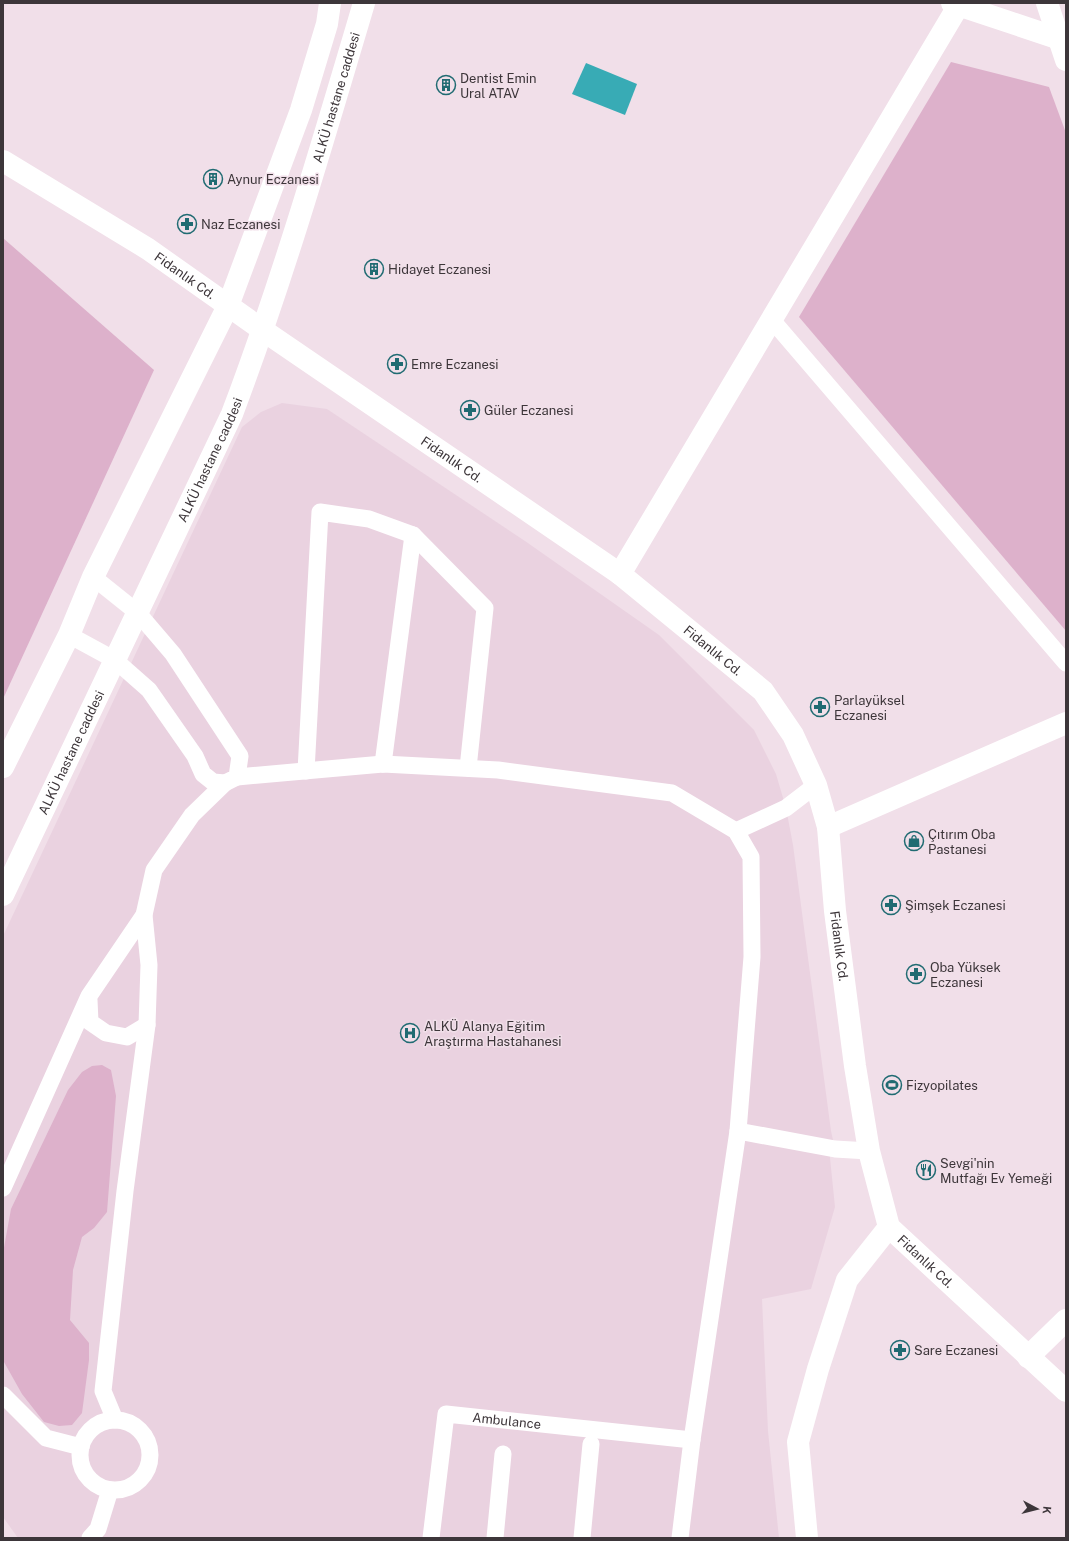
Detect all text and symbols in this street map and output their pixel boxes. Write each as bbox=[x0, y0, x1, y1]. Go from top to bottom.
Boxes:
street label: ALKÜ hastane caddesi bbox=[310, 30, 363, 165]
place label: Dentist Emin Ural ATAV bbox=[460, 71, 536, 101]
building icon: Dentist Emin Ural ATAV bbox=[435, 74, 457, 96]
building icon: Aynur Eczanesi bbox=[202, 168, 224, 190]
place label: Aynur Eczanesi bbox=[227, 172, 319, 187]
pharmacy icon: Naz Eczanesi bbox=[176, 213, 198, 235]
place label: Naz Eczanesi bbox=[201, 217, 280, 232]
street label: Fidanlık Cd. bbox=[152, 249, 218, 302]
building icon: Hidayet Eczanesi bbox=[363, 258, 385, 280]
place label: Hidayet Eczanesi bbox=[388, 262, 491, 277]
pharmacy icon: Emre Eczanesi bbox=[386, 353, 408, 375]
place label: Emre Eczanesi bbox=[411, 357, 499, 372]
street label: ALKÜ hastane caddesi bbox=[175, 396, 245, 524]
pharmacy icon: Güler Eczanesi bbox=[459, 399, 481, 421]
place label: Güler Eczanesi bbox=[484, 403, 573, 418]
street label: Fidanlık Cd. bbox=[418, 433, 485, 486]
street label: Fidanlık Cd. bbox=[681, 622, 745, 679]
street label: ALKÜ hastane caddesi bbox=[35, 688, 107, 817]
place label: Parlayüksel Eczanesi bbox=[834, 693, 905, 723]
pharmacy icon: Parlayüksel Eczanesi bbox=[809, 696, 831, 718]
place label: Çıtırım Oba Pastanesi bbox=[928, 827, 995, 857]
shop icon: Çıtırım Oba Pastanesi bbox=[903, 830, 925, 852]
pharmacy icon: Şimşek Eczanesi bbox=[880, 894, 902, 916]
place label: Şimşek Eczanesi bbox=[905, 898, 1006, 913]
street label: Fidanlık Cd. bbox=[827, 910, 851, 982]
place label: Oba Yüksek Eczanesi bbox=[930, 960, 1001, 990]
pharmacy icon: Oba Yüksek Eczanesi bbox=[905, 963, 927, 985]
place label: ALKÜ Alanya Eğitim Araştırma Hastahanesi bbox=[424, 1019, 562, 1049]
hospital icon: ALKÜ Alanya Eğitim Araştırma Hastahanesi bbox=[399, 1022, 421, 1044]
sports icon: Fizyopilates bbox=[881, 1074, 903, 1096]
place label: Fizyopilates bbox=[906, 1078, 978, 1093]
place label: Sevgi'nin Mutfağı Ev Yemeği bbox=[940, 1156, 1052, 1186]
restaurant icon: Sevgi'nin Mutfağı Ev Yemeği bbox=[915, 1159, 937, 1181]
street label: Fidanlık Cd. bbox=[895, 1232, 957, 1291]
pharmacy icon: Sare Eczanesi bbox=[889, 1339, 911, 1361]
place label: Sare Eczanesi bbox=[914, 1343, 998, 1358]
street label: Ambulance bbox=[472, 1410, 542, 1432]
north arrow bbox=[1017, 1489, 1057, 1529]
text: K bbox=[1040, 1506, 1053, 1515]

